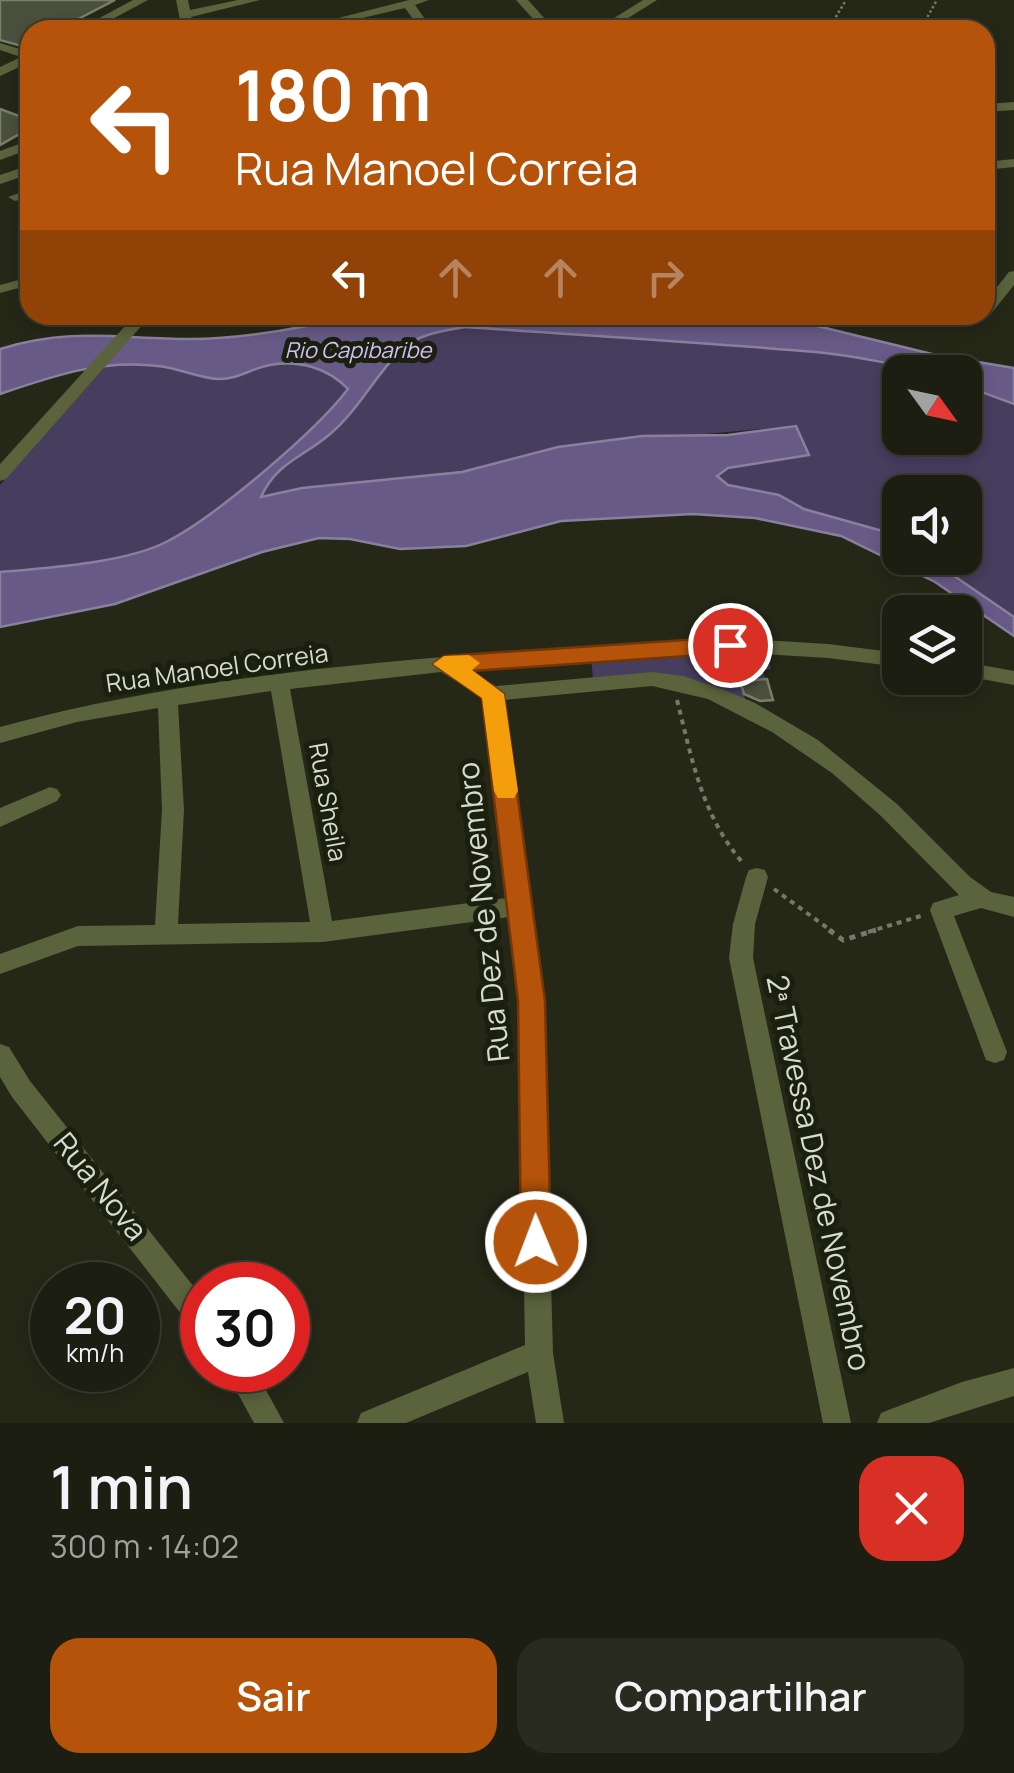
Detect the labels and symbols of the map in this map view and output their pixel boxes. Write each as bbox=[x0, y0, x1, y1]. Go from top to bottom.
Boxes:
water label: Rio Capibaribe bbox=[285, 335, 433, 365]
north arrow bbox=[882, 355, 982, 455]
pin bbox=[688, 603, 773, 688]
street label: Rua Manoel Correia bbox=[103, 635, 330, 700]
street label: Rua Sheila bbox=[301, 740, 356, 864]
street label: Rua Dez de Novembro bbox=[446, 760, 519, 1064]
street label: 2ª Travessa Dez de Novembro bbox=[757, 971, 881, 1374]
street label: Rua Nova bbox=[45, 1123, 157, 1249]
position arrow bbox=[484, 1190, 588, 1294]
speed limit sign: 30 bbox=[180, 1262, 310, 1392]

